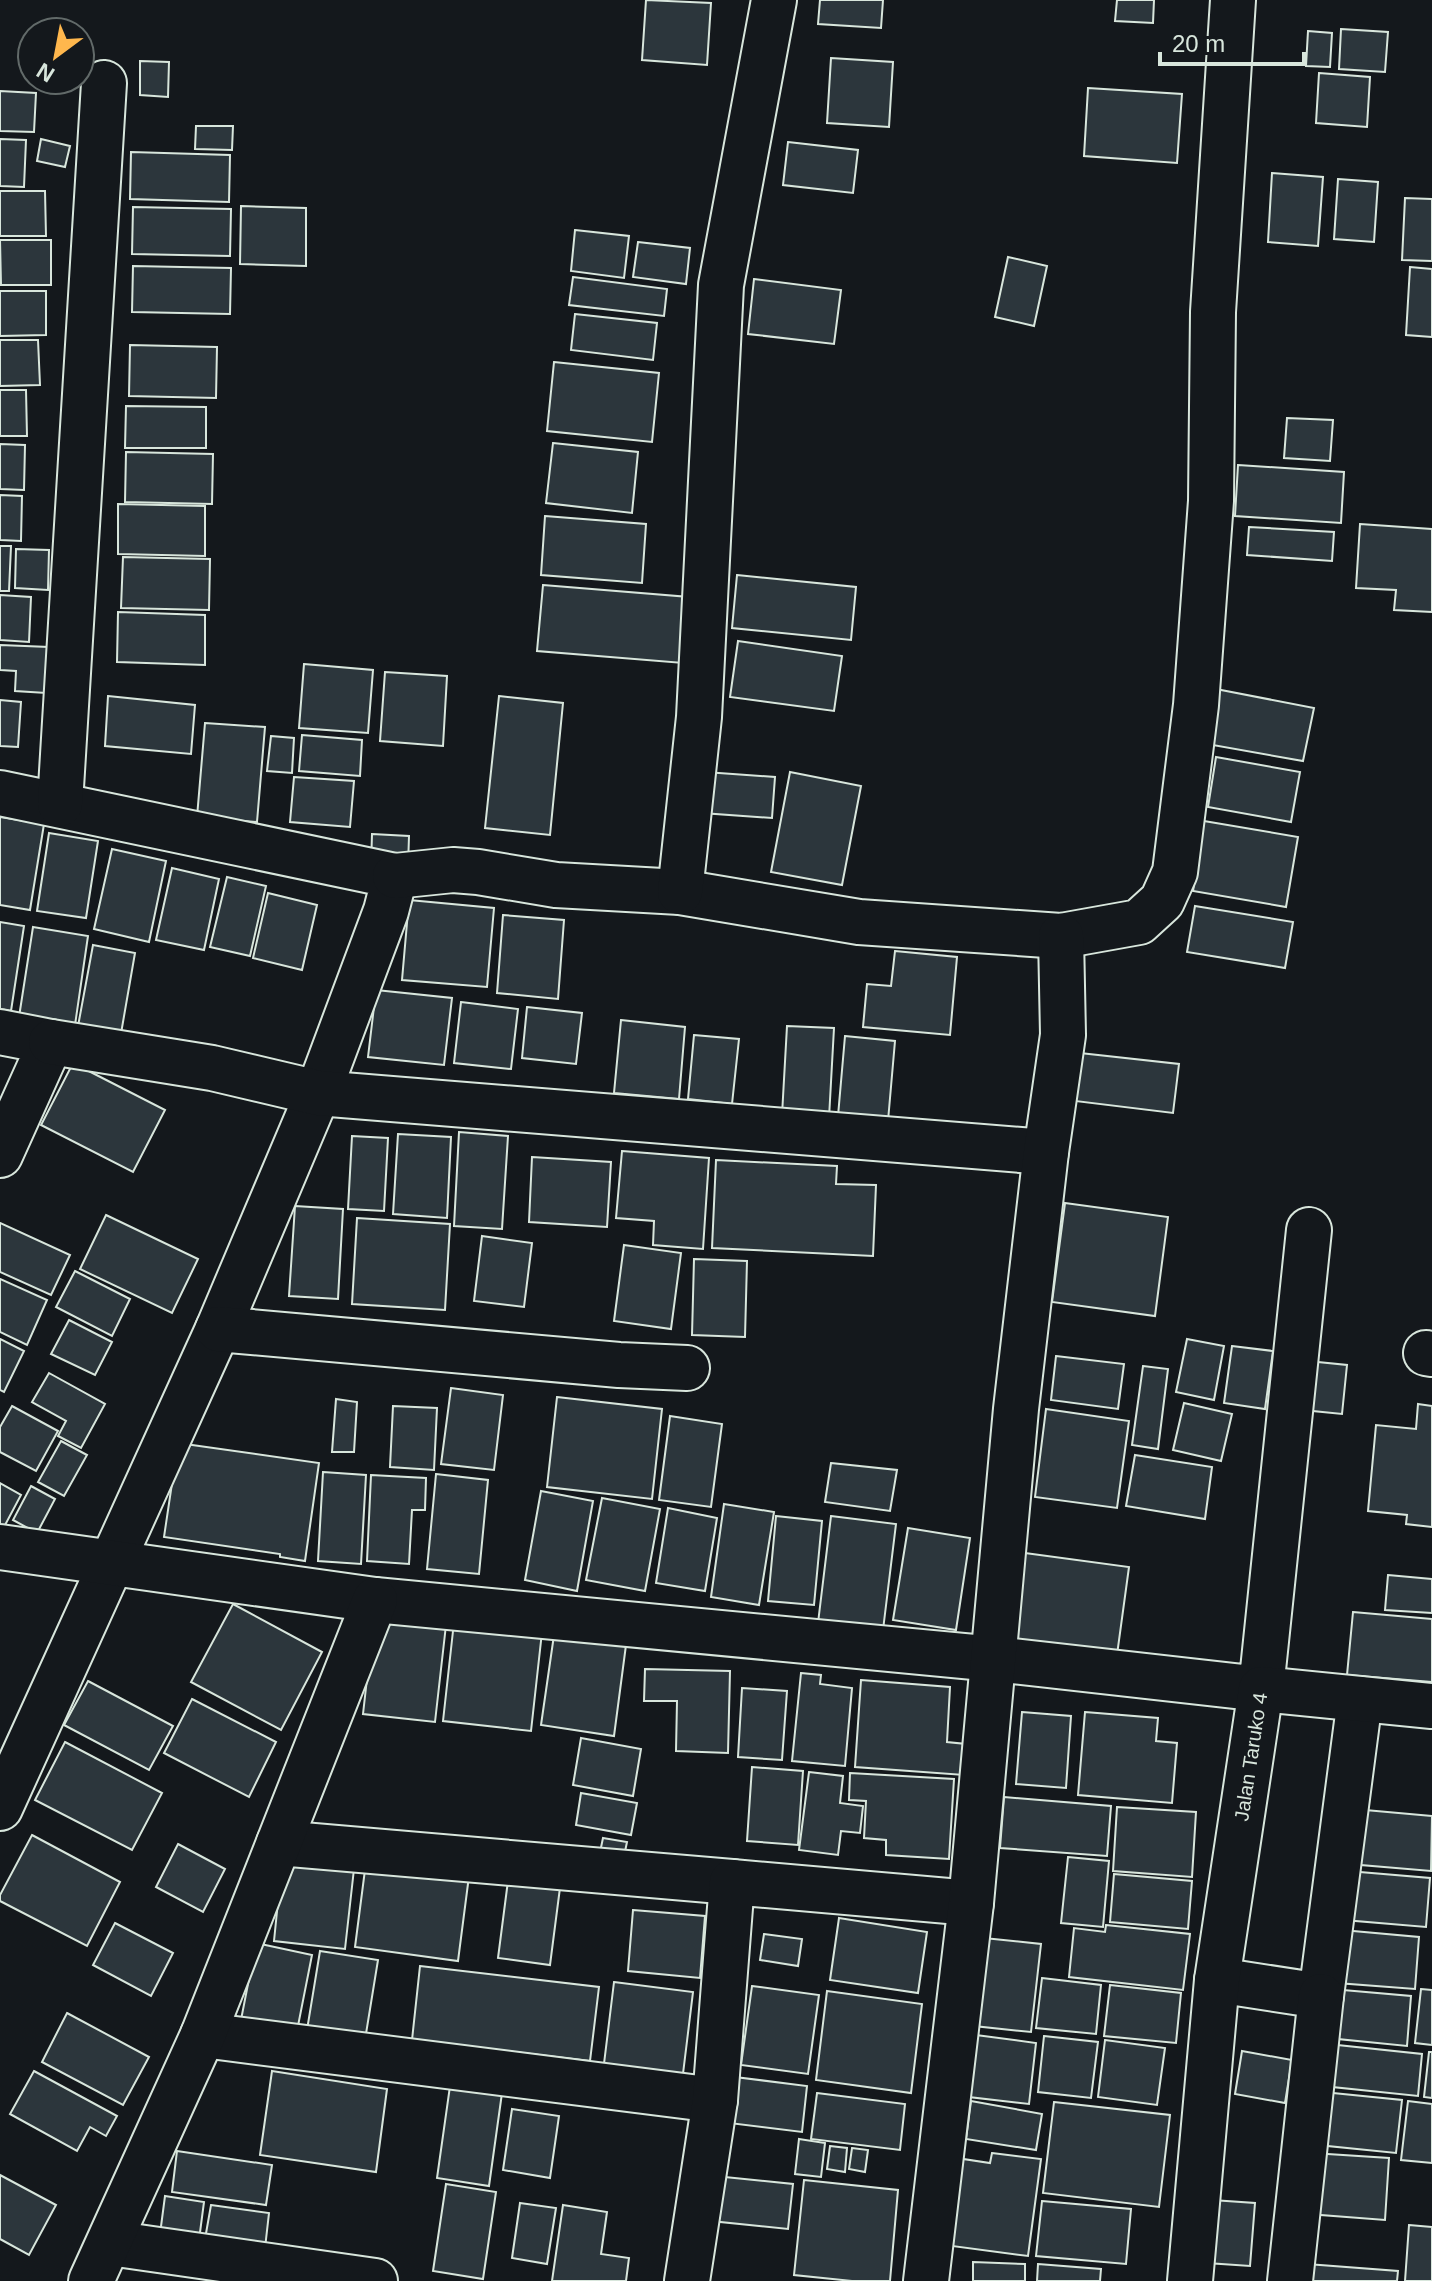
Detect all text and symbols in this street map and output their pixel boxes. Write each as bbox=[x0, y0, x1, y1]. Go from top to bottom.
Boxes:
north arrow bbox=[16, 16, 96, 96]
scale bar bbox=[1160, 16, 1304, 66]
text: 20 m bbox=[1172, 30, 1225, 57]
text: N bbox=[32, 58, 59, 87]
street label: Jalan Taruko 4 bbox=[1230, 1691, 1271, 1823]

